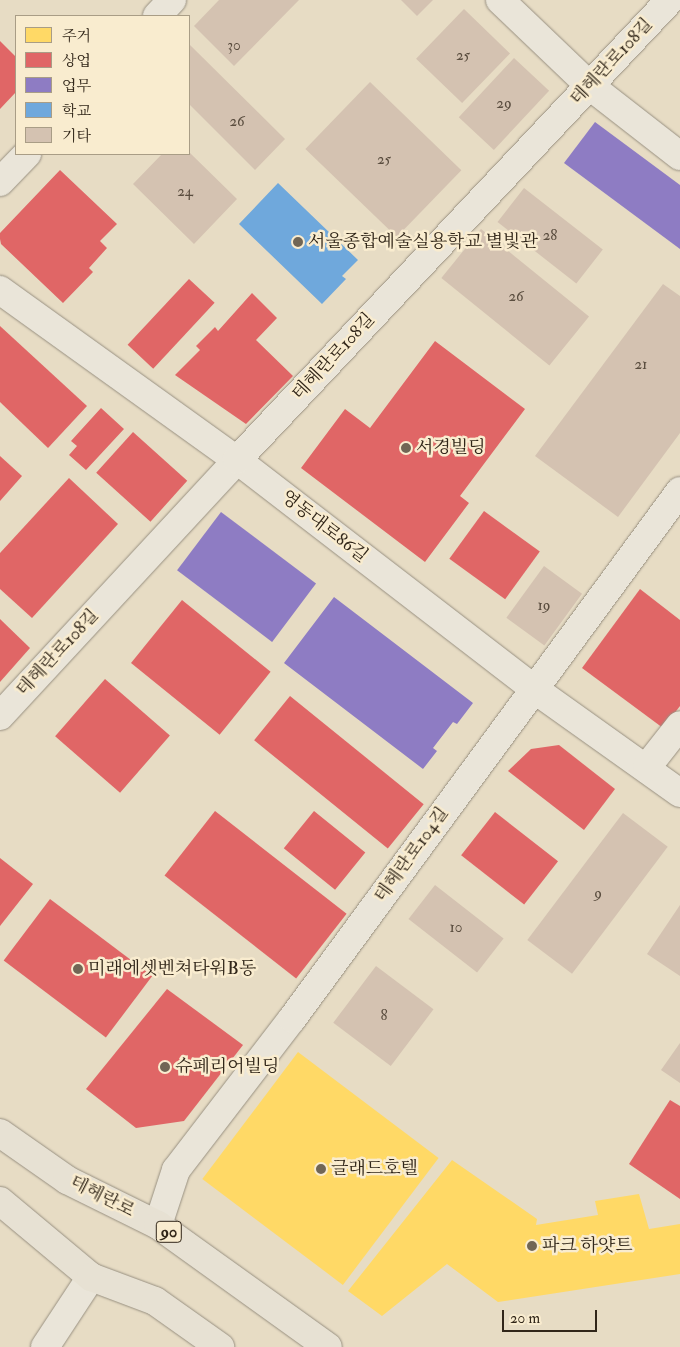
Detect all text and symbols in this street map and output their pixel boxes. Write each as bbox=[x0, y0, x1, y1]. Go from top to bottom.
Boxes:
street label: 테헤란로108길 bbox=[566, 14, 658, 110]
legend bbox=[15, 15, 190, 155]
text: 주거 bbox=[62, 27, 91, 46]
house number: 30 bbox=[227, 37, 241, 55]
house number: 25 bbox=[456, 47, 470, 65]
text: 상업 bbox=[62, 52, 91, 71]
text: 업무 bbox=[62, 77, 91, 96]
house number: 29 bbox=[496, 95, 512, 113]
text: 학교 bbox=[62, 102, 91, 121]
house number: 26 bbox=[229, 113, 245, 131]
text: 기타 bbox=[62, 127, 91, 146]
house number: 25 bbox=[377, 151, 391, 169]
house number: 24 bbox=[177, 183, 193, 201]
house number: 28 bbox=[543, 227, 557, 245]
place label: 서울종합예술실용학교 별빛관 bbox=[308, 231, 538, 253]
marker: 서울종합예술실용학교 별빛관 bbox=[292, 236, 304, 248]
house number: 26 bbox=[508, 288, 524, 306]
street label: 테헤란로108길 bbox=[288, 309, 380, 405]
house number: 21 bbox=[635, 356, 647, 374]
place label: 서경빌딩 bbox=[416, 437, 486, 459]
marker: 서경빌딩 bbox=[400, 442, 412, 454]
street label: 영동대로86길 bbox=[276, 486, 372, 568]
house number: 19 bbox=[538, 597, 550, 615]
street label: 테헤란로108길 bbox=[12, 605, 104, 701]
street label: 테헤란로104길 bbox=[370, 803, 454, 907]
house number: 9 bbox=[594, 885, 602, 903]
house number: 10 bbox=[450, 919, 462, 937]
place label: 미래에셋벤쳐타워B동 bbox=[88, 958, 256, 980]
marker: 미래에셋벤쳐타워B동 bbox=[72, 963, 84, 975]
house number: 8 bbox=[380, 1007, 388, 1025]
place label: 슈페리어빌딩 bbox=[175, 1056, 279, 1078]
marker: 슈페리어빌딩 bbox=[159, 1061, 171, 1073]
place label: 글래드호텔 bbox=[331, 1158, 418, 1180]
marker: 글래드호텔 bbox=[315, 1163, 327, 1175]
street label: 테헤란로 bbox=[66, 1172, 138, 1222]
road number: 90 bbox=[155, 1218, 183, 1246]
place label: 파크 하얏트 bbox=[542, 1235, 633, 1257]
marker: 파크 하얏트 bbox=[526, 1240, 538, 1252]
scale bar bbox=[505, 1300, 600, 1332]
text: 20 m bbox=[510, 1309, 540, 1328]

